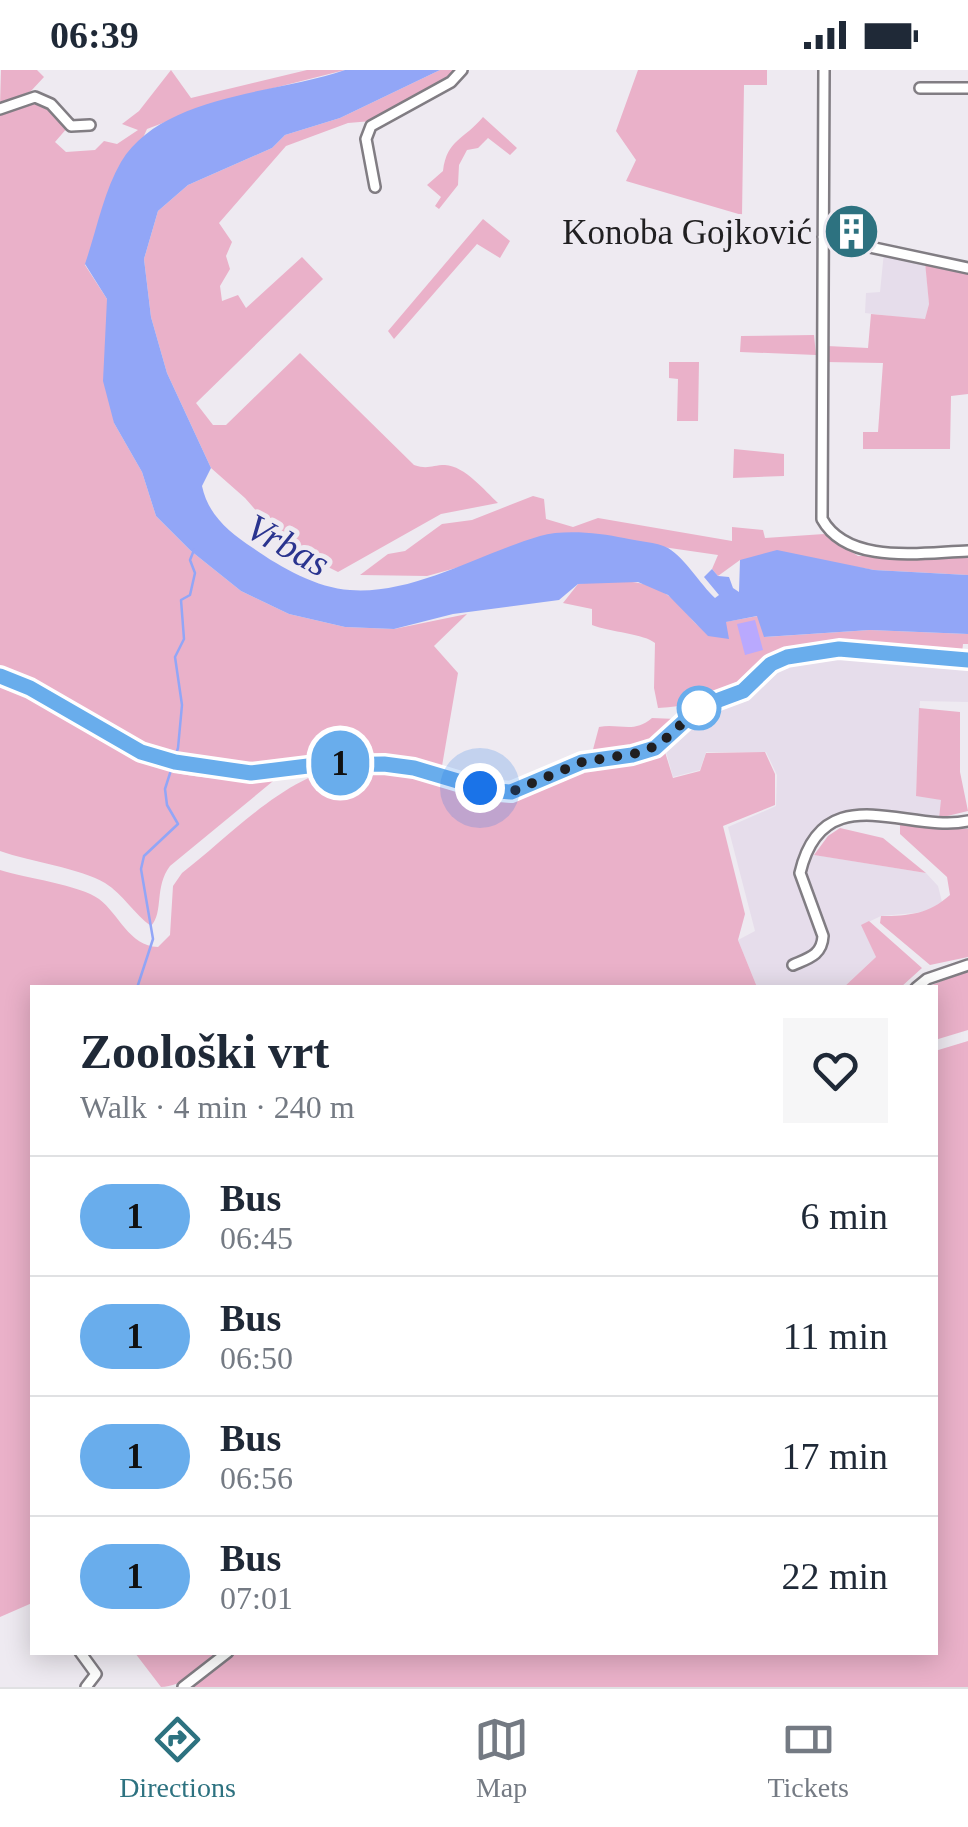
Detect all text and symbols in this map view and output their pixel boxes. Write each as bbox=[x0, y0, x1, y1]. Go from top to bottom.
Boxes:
text: 06:39 bbox=[50, 14, 139, 56]
building icon: Konoba Gojković bbox=[821, 202, 881, 262]
place label: Konoba Gojković bbox=[562, 213, 812, 252]
water label: Vrbas bbox=[239, 505, 337, 585]
unlabelled marker bbox=[678, 687, 720, 729]
line badge: 1 bbox=[308, 730, 372, 796]
text: 1 bbox=[331, 744, 349, 783]
your location bbox=[455, 763, 505, 813]
button: heart bbox=[783, 1018, 888, 1123]
text: Zoološki vrt bbox=[80, 1025, 329, 1078]
text: Walk · 4 min · 240 m bbox=[80, 1089, 355, 1125]
text: Bus bbox=[220, 1177, 281, 1219]
text: 6 min bbox=[800, 1195, 888, 1237]
text: 1 bbox=[126, 1197, 144, 1236]
text: 06:45 bbox=[220, 1220, 293, 1256]
text: Bus bbox=[220, 1297, 281, 1339]
text: 11 min bbox=[783, 1315, 888, 1357]
text: 1 bbox=[126, 1317, 144, 1356]
text: 06:50 bbox=[220, 1340, 293, 1376]
text: Bus bbox=[220, 1417, 281, 1459]
text: 17 min bbox=[781, 1435, 888, 1477]
text: 1 bbox=[126, 1437, 144, 1476]
text: 06:56 bbox=[220, 1460, 293, 1496]
text: Bus bbox=[220, 1537, 281, 1579]
text: 22 min bbox=[781, 1555, 888, 1597]
text: 1 bbox=[126, 1557, 144, 1596]
text: 07:01 bbox=[220, 1580, 293, 1616]
tab: Directions bbox=[119, 1712, 236, 1804]
tab: Map bbox=[474, 1712, 529, 1804]
tab: Tickets bbox=[767, 1712, 849, 1804]

